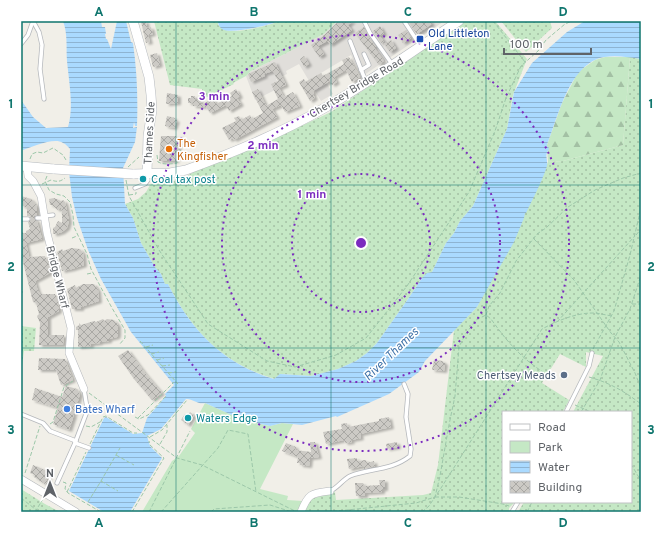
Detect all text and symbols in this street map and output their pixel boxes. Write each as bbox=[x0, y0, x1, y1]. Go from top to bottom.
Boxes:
text: A bbox=[94, 5, 104, 21]
text: B bbox=[250, 5, 259, 21]
text: C bbox=[404, 5, 412, 21]
text: D bbox=[558, 5, 568, 21]
place label: Old Littleton Lane bbox=[428, 27, 490, 54]
scale bar bbox=[504, 30, 591, 56]
marker: Old Littleton Lane bbox=[415, 34, 425, 44]
text: 100 m bbox=[510, 37, 543, 53]
street label: Chertsey Bridge Road bbox=[307, 54, 406, 122]
text: 3 min bbox=[198, 89, 230, 105]
text: 1 bbox=[8, 97, 14, 113]
text: 1 bbox=[648, 97, 654, 113]
street label: Thames Side bbox=[141, 101, 159, 165]
place label: The Kingfisher bbox=[177, 137, 229, 164]
text: 2 min bbox=[247, 138, 279, 154]
marker: The Kingfisher bbox=[164, 144, 174, 154]
place label: Coal tax post bbox=[151, 173, 216, 187]
marker: Coal tax post bbox=[138, 174, 148, 184]
text: 1 min bbox=[298, 187, 326, 203]
centre of rings bbox=[354, 236, 368, 250]
street label: Bridge Wharf bbox=[42, 244, 72, 310]
text: 2 bbox=[7, 260, 15, 276]
text: 2 bbox=[647, 260, 655, 276]
water label: River Thames bbox=[361, 324, 423, 385]
place label: Chertsey Meads bbox=[477, 369, 556, 383]
marker: Chertsey Meads bbox=[559, 370, 569, 380]
place label: Bates Wharf bbox=[75, 403, 135, 417]
marker: Bates Wharf bbox=[62, 404, 72, 414]
legend bbox=[502, 411, 632, 503]
place label: Waters Edge bbox=[196, 412, 257, 426]
marker: Waters Edge bbox=[183, 413, 193, 423]
text: Road bbox=[538, 420, 566, 436]
text: 3 bbox=[7, 423, 15, 439]
text: 3 bbox=[647, 423, 655, 439]
text: Park bbox=[538, 440, 563, 456]
text: Water bbox=[538, 460, 570, 476]
north arrow bbox=[30, 463, 70, 503]
text: N bbox=[46, 467, 54, 481]
text: Building bbox=[538, 480, 582, 496]
text: A bbox=[94, 516, 104, 532]
text: B bbox=[250, 516, 259, 532]
text: C bbox=[404, 516, 412, 532]
text: D bbox=[558, 516, 568, 532]

